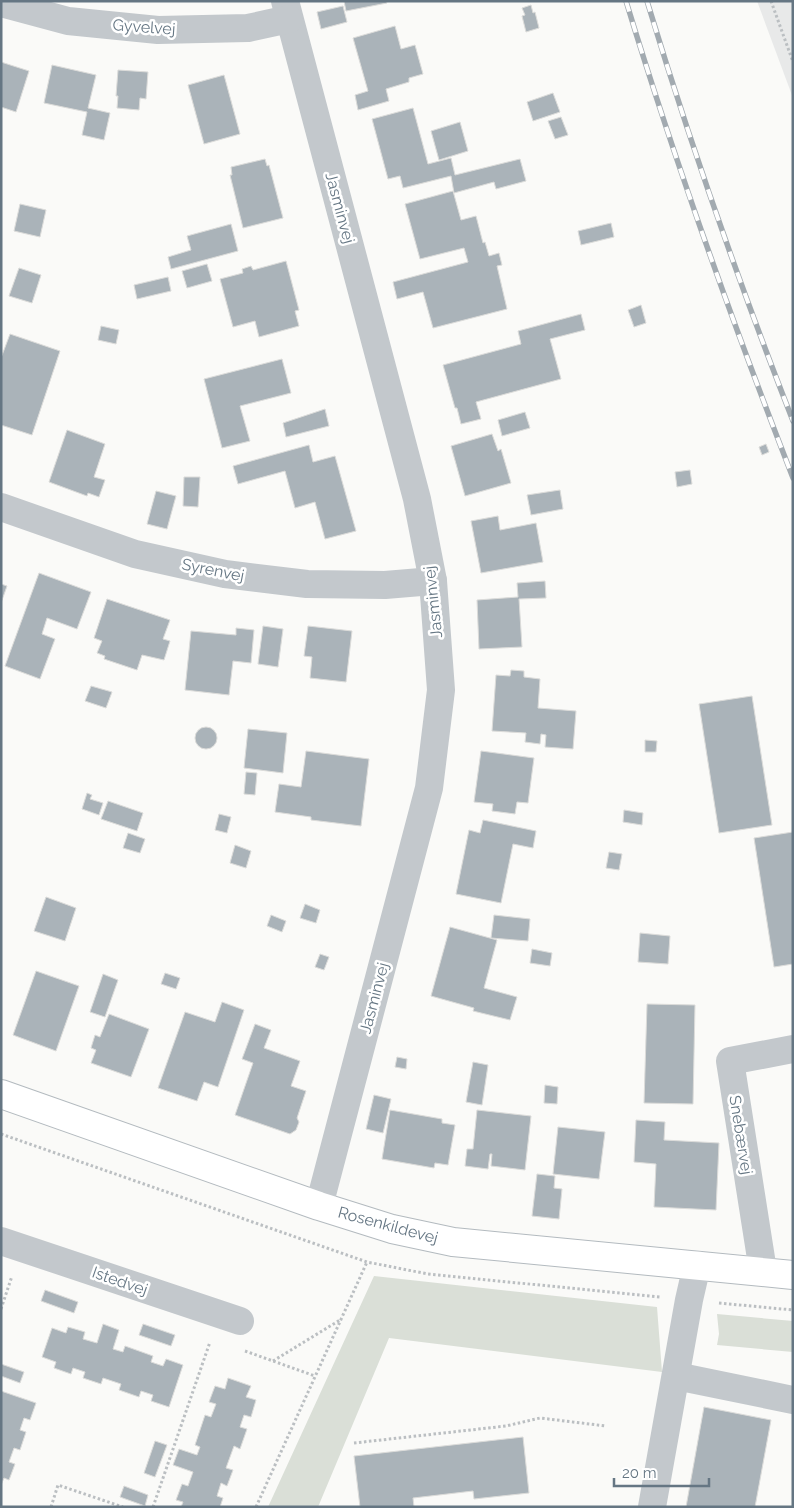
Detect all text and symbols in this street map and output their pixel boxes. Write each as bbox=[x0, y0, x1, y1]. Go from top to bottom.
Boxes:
street label: Gyvelvej bbox=[112, 15, 176, 39]
street label: Jasminvej bbox=[321, 170, 359, 246]
street label: Syrenvej bbox=[180, 555, 246, 585]
street label: Jasminvej bbox=[420, 565, 446, 639]
street label: Jasminvej bbox=[355, 960, 393, 1036]
street label: Snebærvej bbox=[725, 1094, 757, 1176]
street label: Rosenkildevej bbox=[336, 1203, 440, 1247]
street label: Istedvej bbox=[90, 1263, 150, 1299]
scale bar bbox=[614, 1456, 709, 1488]
text: 20 m bbox=[622, 1464, 657, 1482]

